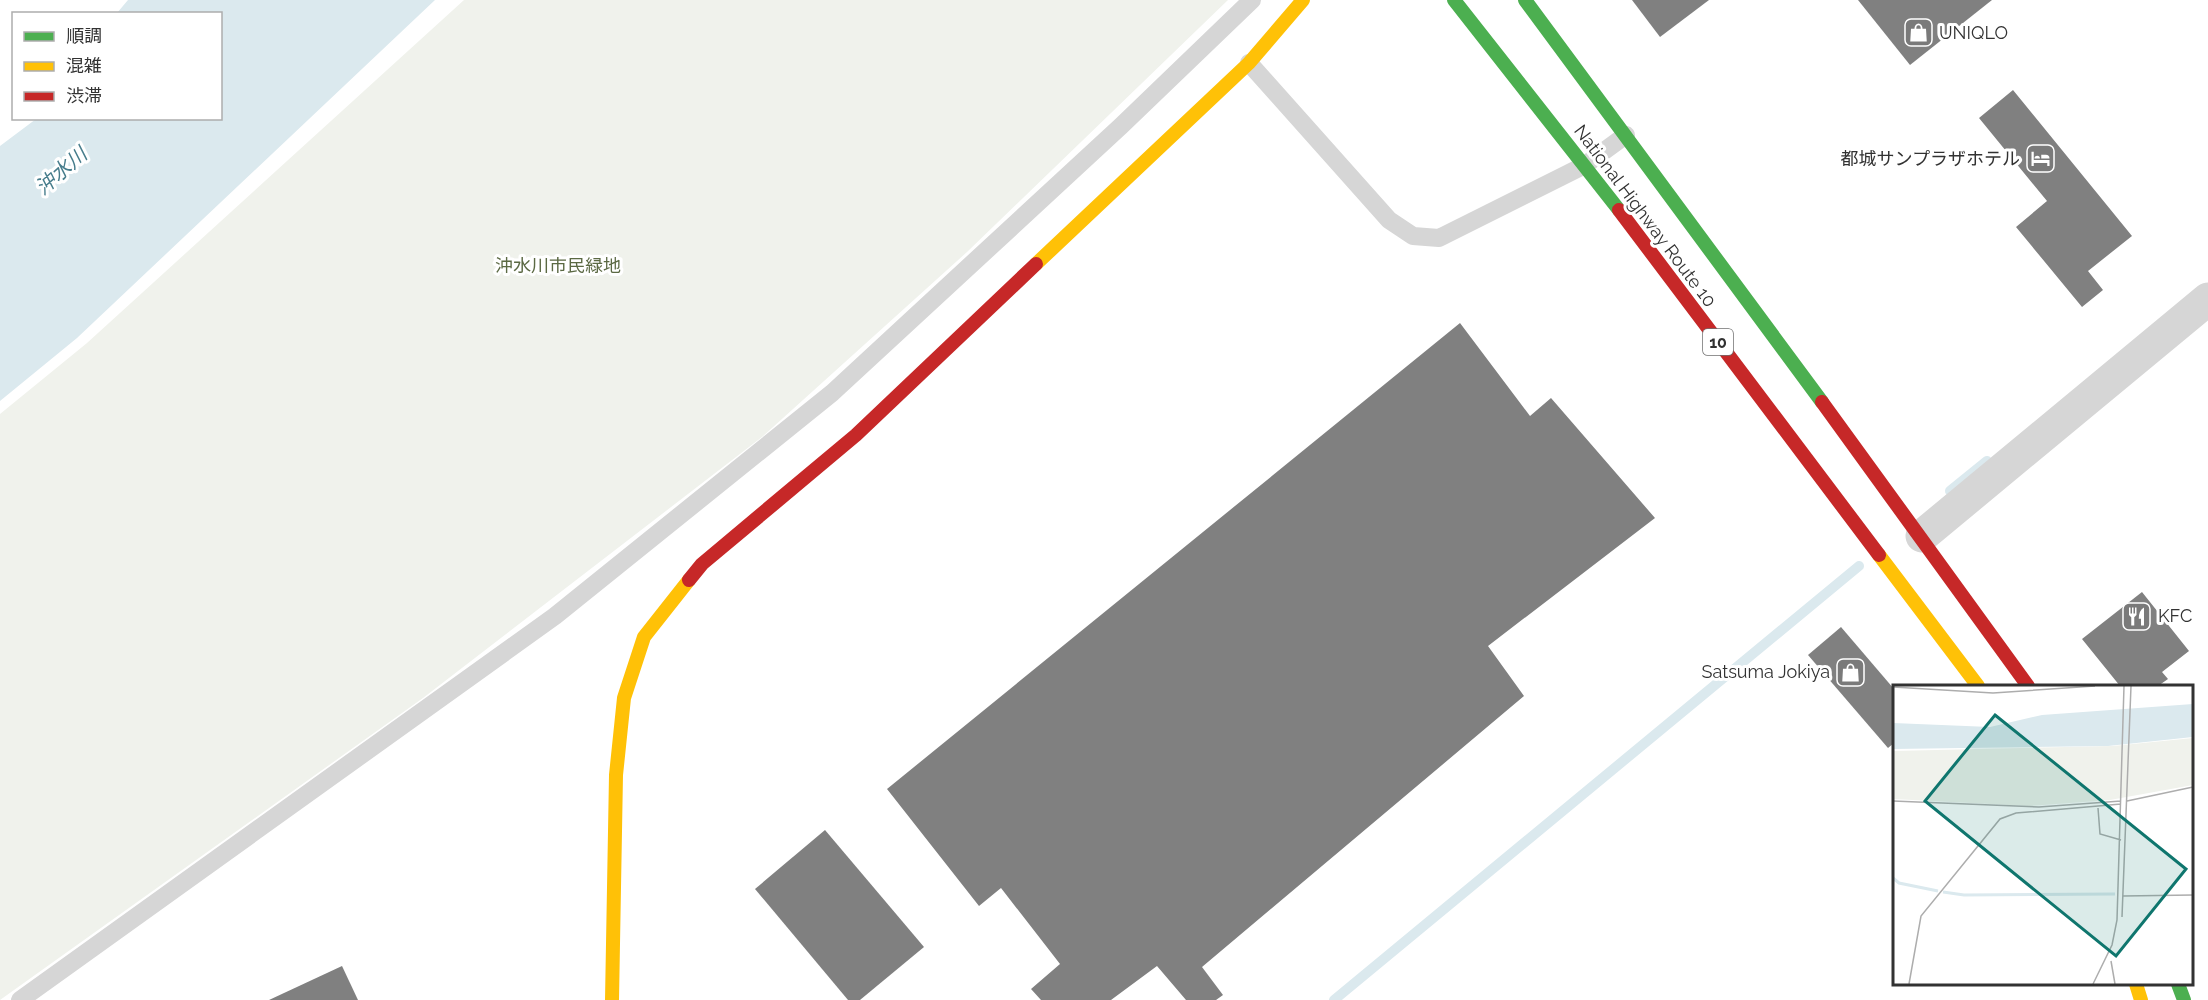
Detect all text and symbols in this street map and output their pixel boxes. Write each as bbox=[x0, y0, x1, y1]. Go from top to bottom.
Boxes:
legend bbox=[12, 12, 222, 120]
shop icon: UNIQLO bbox=[1902, 17, 1934, 49]
place label: UNIQLO bbox=[1939, 22, 2008, 43]
text: 順調 bbox=[66, 25, 102, 46]
text: 混雑 bbox=[66, 55, 102, 76]
text: 渋滞 bbox=[66, 85, 102, 106]
street label: National Highway Route 10 bbox=[1570, 121, 1721, 311]
water label: 沖水川 bbox=[30, 141, 93, 200]
hotel icon: 都城サンプラザホテル bbox=[2025, 143, 2057, 175]
place label: 都城サンプラザホテル bbox=[1841, 148, 2020, 169]
park label: 沖水川市民緑地 bbox=[495, 255, 621, 276]
road number: 10 bbox=[1703, 329, 1733, 355]
restaurant icon: KFC bbox=[2121, 600, 2153, 632]
place label: KFC bbox=[2158, 605, 2192, 626]
shop icon: Satsuma Jokiya bbox=[1835, 656, 1867, 688]
place label: Satsuma Jokiya bbox=[1701, 661, 1830, 682]
inset map bbox=[1893, 685, 2193, 985]

